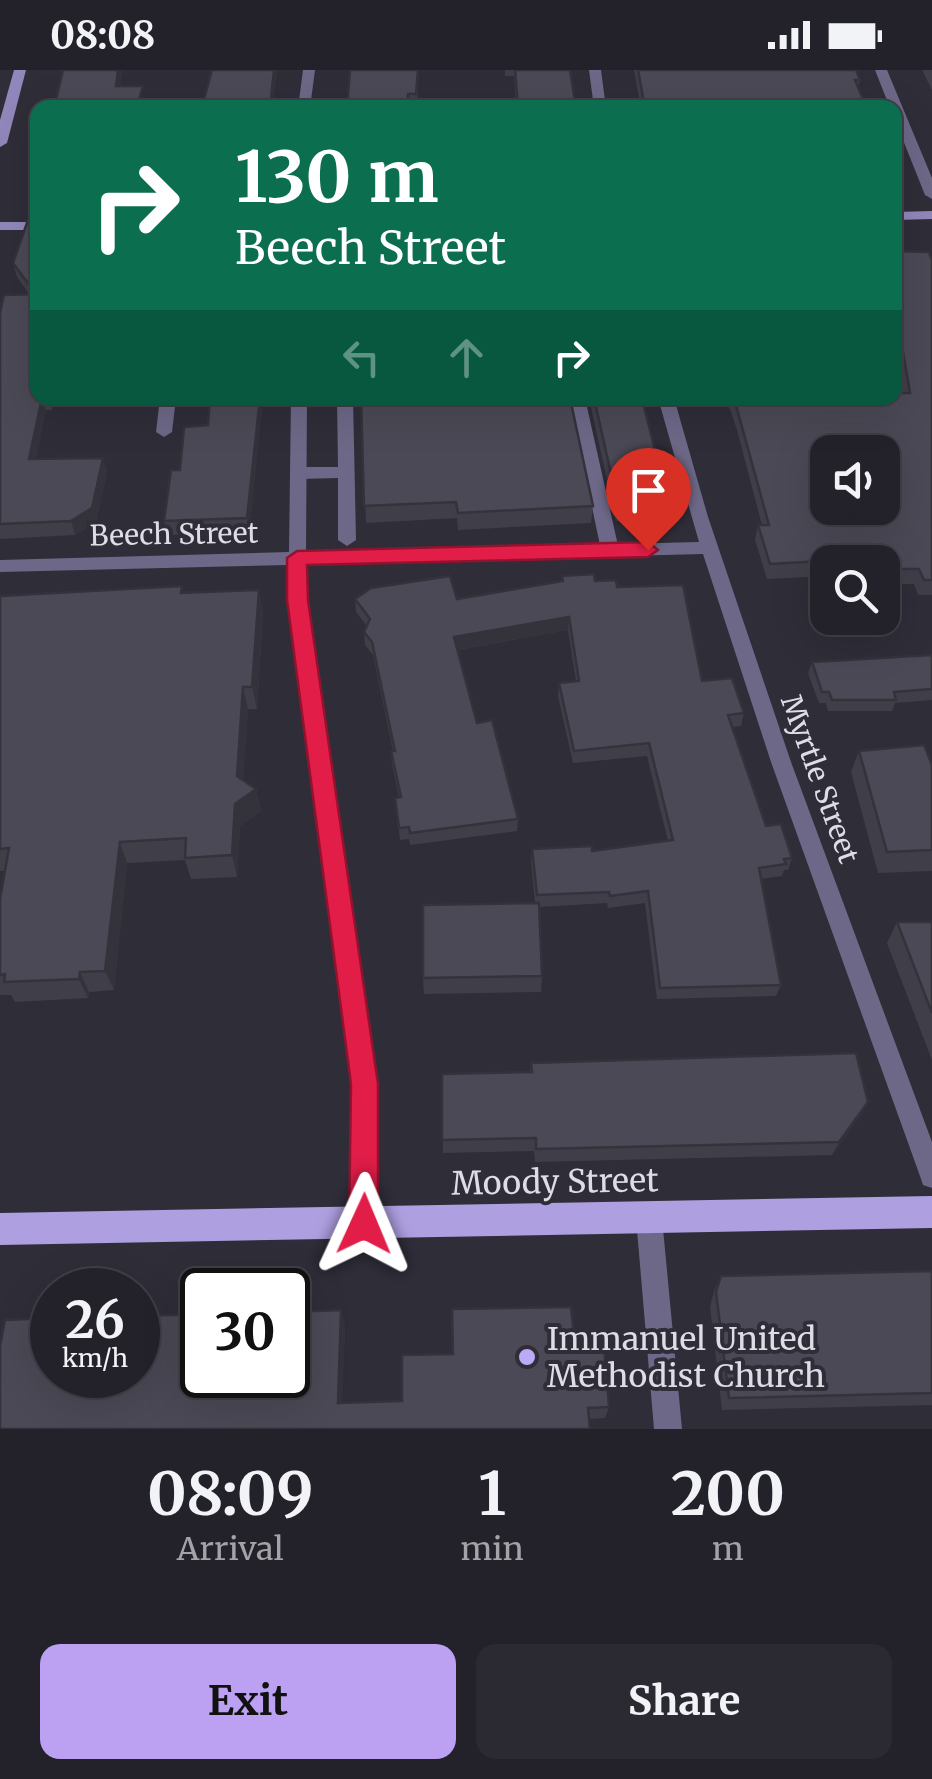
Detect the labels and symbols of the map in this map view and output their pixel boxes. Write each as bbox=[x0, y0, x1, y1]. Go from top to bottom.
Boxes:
pin bbox=[606, 448, 691, 551]
street label: Beech Street bbox=[89, 515, 259, 553]
street label: Myrtle Street bbox=[773, 690, 867, 868]
street label: Moody Street bbox=[451, 1160, 659, 1204]
position arrow bbox=[312, 1172, 416, 1276]
speed limit sign: 30 bbox=[180, 1268, 310, 1398]
place label: Immanuel United Methodist Church bbox=[547, 1319, 825, 1396]
marker: Immanuel United Methodist Church bbox=[516, 1346, 538, 1368]

